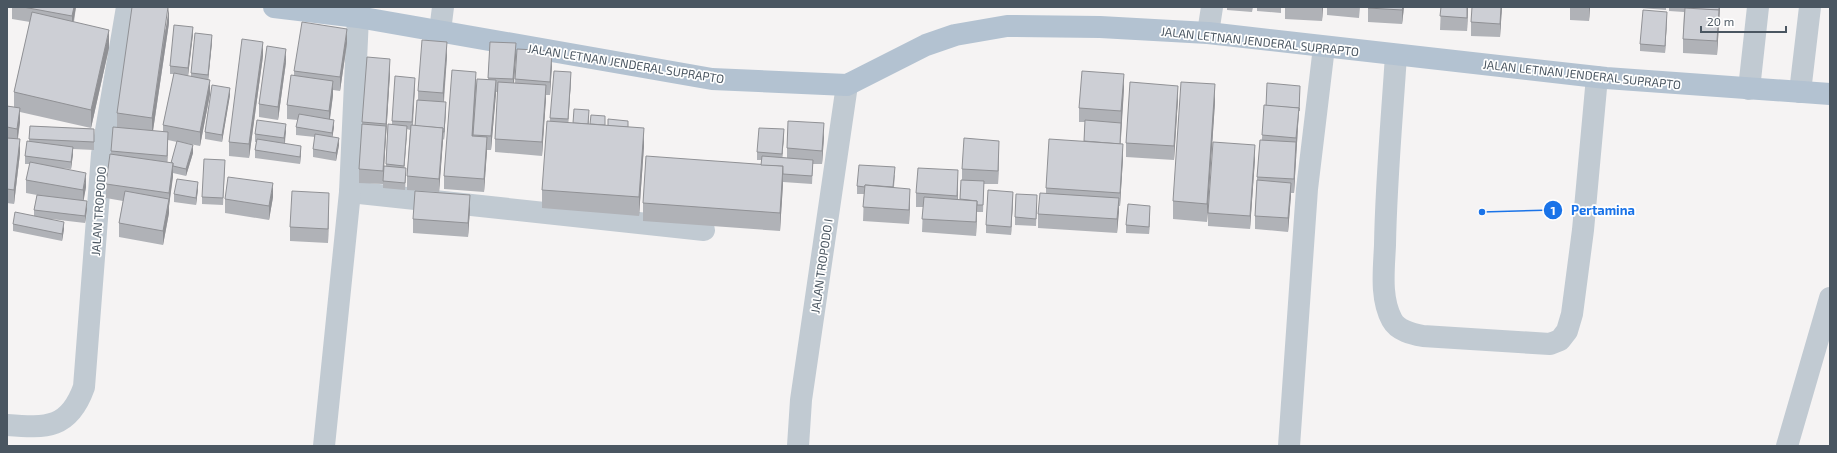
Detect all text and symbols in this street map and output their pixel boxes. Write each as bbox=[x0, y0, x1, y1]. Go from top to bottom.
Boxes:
scale bar bbox=[1701, 8, 1786, 34]
text: 20 m bbox=[1707, 14, 1734, 28]
street label: JALAN LETNAN JENDERAL SUPRAPTO bbox=[1160, 24, 1360, 58]
street label: JALAN LETNAN JENDERAL SUPRAPTO bbox=[527, 41, 725, 85]
street label: JALAN LETNAN JENDERAL SUPRAPTO bbox=[1482, 57, 1682, 91]
street label: JALAN TROPODO bbox=[88, 166, 108, 256]
callout: Pertamina bbox=[1543, 198, 1643, 223]
text: Pertamina bbox=[1571, 202, 1635, 218]
text: 1 bbox=[1550, 203, 1556, 217]
street label: JALAN TROPODO I bbox=[807, 218, 835, 314]

